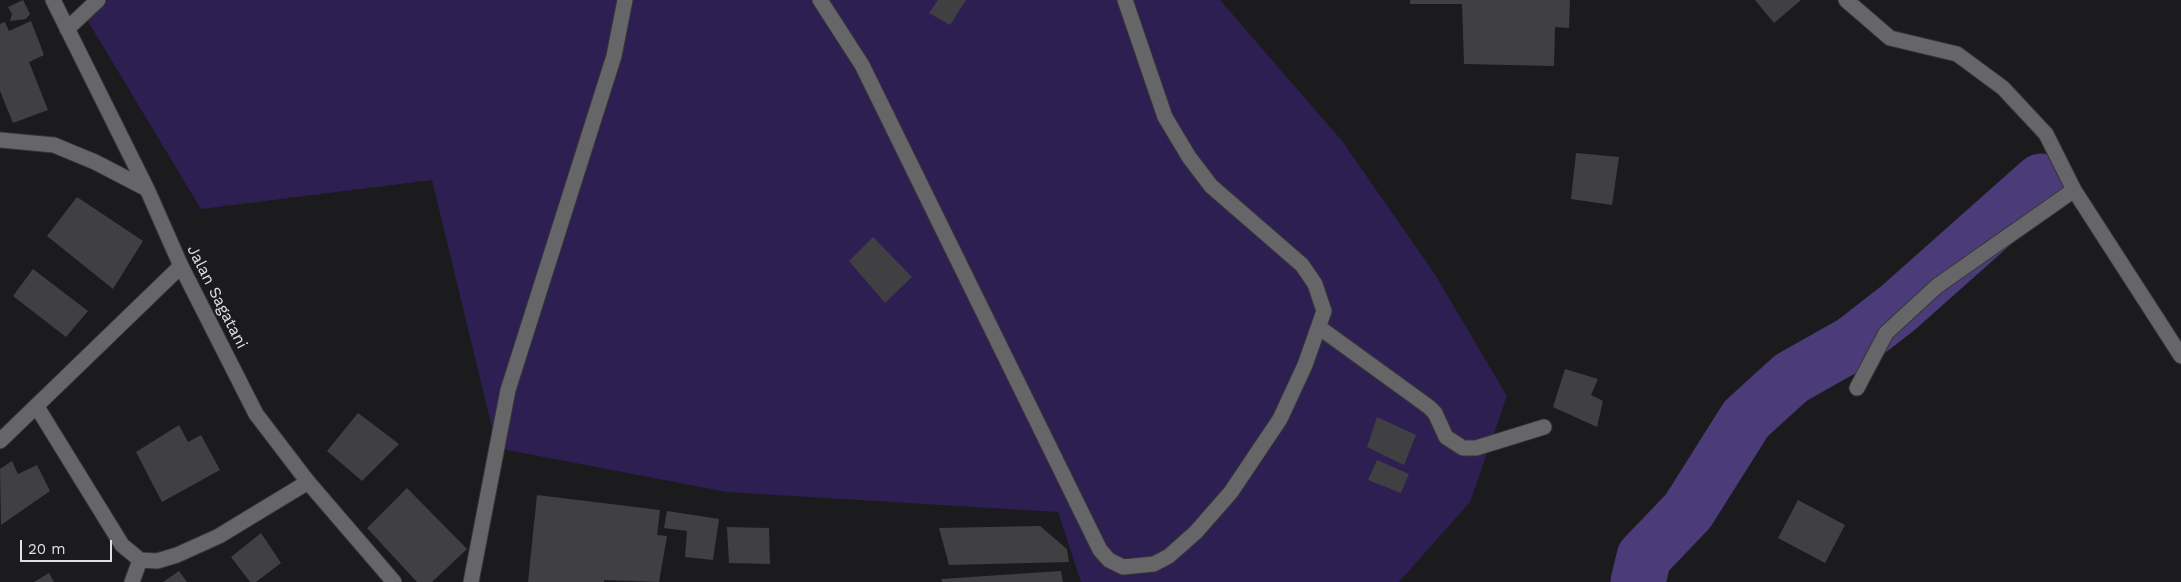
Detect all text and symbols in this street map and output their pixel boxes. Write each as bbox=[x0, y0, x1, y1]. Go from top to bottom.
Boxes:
street label: Jalan Sagatani bbox=[183, 242, 251, 352]
scale bar bbox=[22, 530, 115, 562]
text: 20 m bbox=[28, 540, 66, 558]

